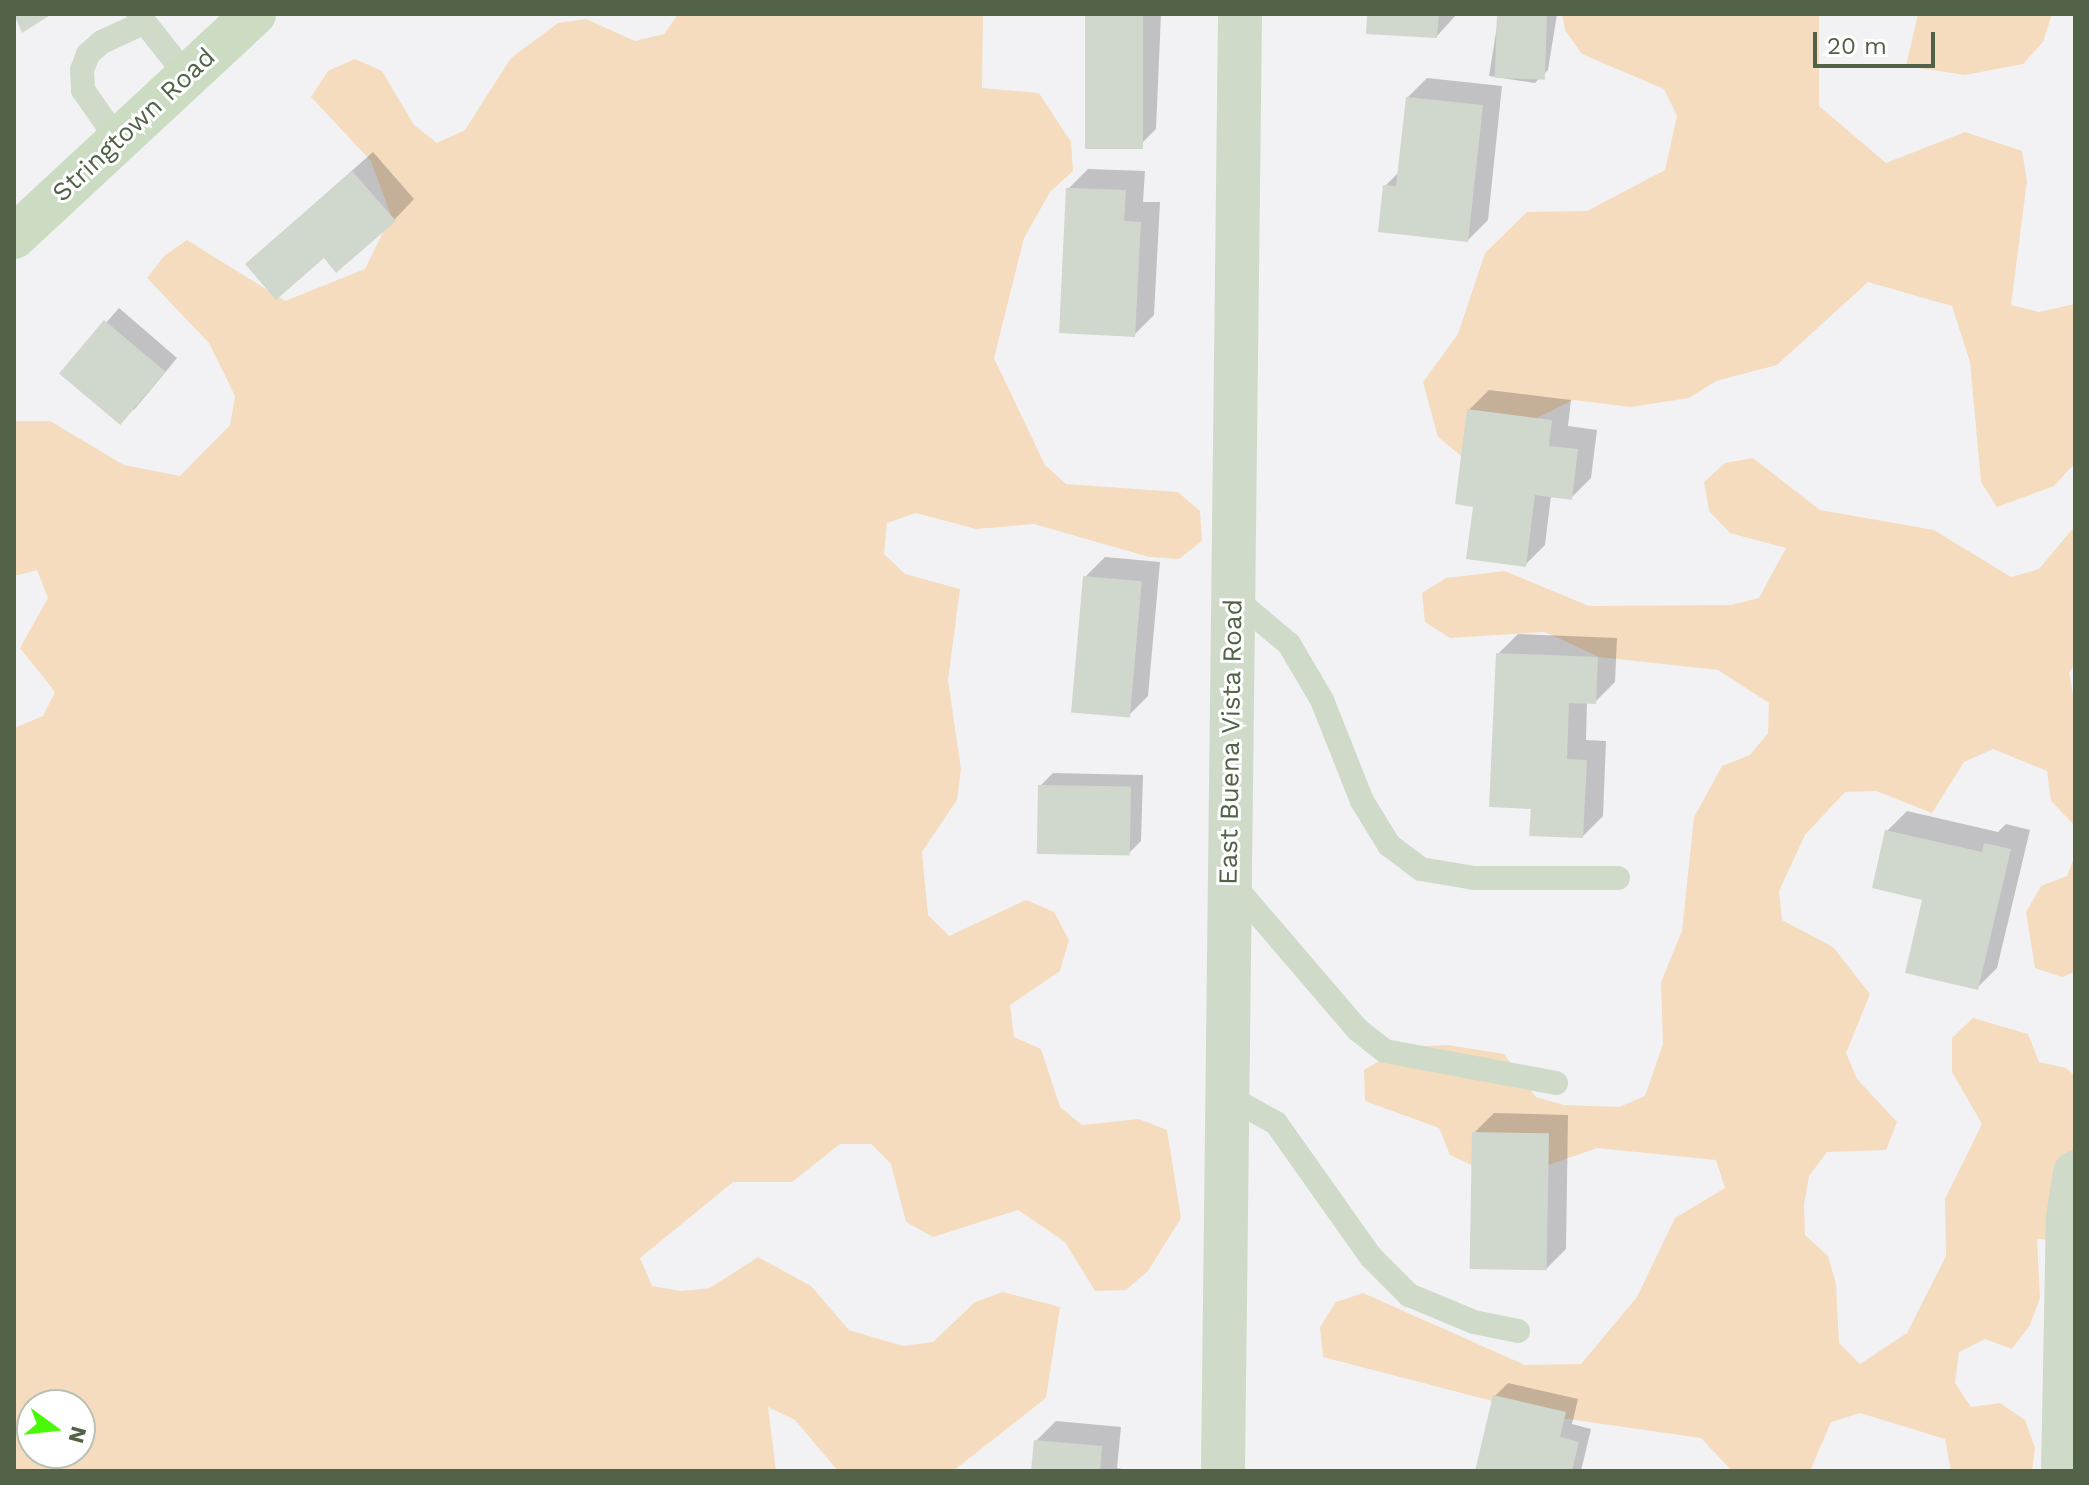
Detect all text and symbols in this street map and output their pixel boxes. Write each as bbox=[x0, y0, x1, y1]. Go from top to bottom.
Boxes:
scale bar bbox=[1817, 16, 1939, 66]
text: 20 m bbox=[1827, 32, 1887, 60]
street label: Stringtown Road bbox=[46, 42, 222, 208]
street label: East Buena Vista Road bbox=[1213, 598, 1249, 886]
north arrow bbox=[16, 1389, 96, 1469]
text: N bbox=[64, 1424, 92, 1446]

